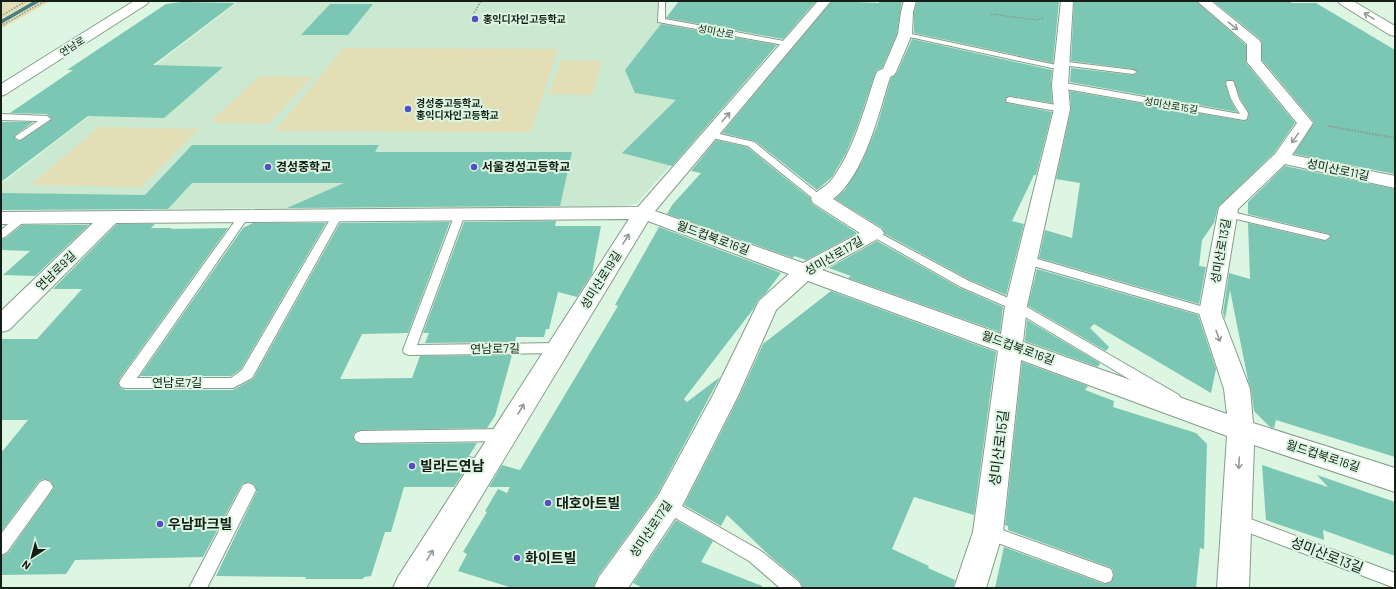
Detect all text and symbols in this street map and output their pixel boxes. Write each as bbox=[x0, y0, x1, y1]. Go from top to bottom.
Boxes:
one-way arrow bbox=[1363, 12, 1375, 20]
place label: 홍익디자인고등학교 bbox=[483, 13, 566, 25]
marker: 홍익디자인고등학교 bbox=[470, 14, 480, 24]
one-way arrow bbox=[1228, 21, 1238, 30]
street label: 성미산로 bbox=[697, 22, 735, 40]
street label: 연남로 bbox=[57, 34, 87, 58]
street label: 성미산로15길 bbox=[1143, 94, 1199, 116]
place label: 경성중고등학교, 홍익디자인고등학교 bbox=[416, 97, 499, 121]
marker: 경성중고등학교, 홍익디자인고등학교 bbox=[403, 104, 413, 114]
one-way arrow bbox=[721, 112, 731, 122]
one-way arrow bbox=[1291, 132, 1299, 143]
street label: 성미산로11길 bbox=[1306, 156, 1371, 182]
place label: 경성중학교 bbox=[276, 159, 331, 173]
place label: 서울경성고등학교 bbox=[482, 159, 570, 173]
marker: 경성중학교 bbox=[263, 162, 273, 172]
marker: 서울경성고등학교 bbox=[469, 162, 479, 172]
street label: 월드컵북로16길 bbox=[675, 217, 752, 257]
street label: 성미산로13길 bbox=[1207, 217, 1233, 284]
street label: 성미산로17길 bbox=[802, 233, 865, 277]
one-way arrow bbox=[622, 234, 630, 245]
street label: 연남로9길 bbox=[32, 248, 78, 293]
street label: 성미산로19길 bbox=[577, 248, 623, 311]
street label: 월드컵북로16길 bbox=[980, 327, 1057, 367]
one-way arrow bbox=[1215, 330, 1223, 342]
street label: 연남로7길 bbox=[470, 341, 520, 355]
street label: 연남로7길 bbox=[152, 375, 202, 389]
one-way arrow bbox=[517, 404, 525, 415]
street label: 성미산로15길 bbox=[985, 409, 1012, 487]
street label: 월드컵북로16길 bbox=[1285, 437, 1362, 474]
one-way arrow bbox=[1235, 456, 1243, 469]
place label: 빌라드연남 bbox=[420, 457, 485, 474]
marker: 빌라드연남 bbox=[407, 461, 417, 471]
place label: 대호아트빌 bbox=[556, 494, 620, 511]
marker: 대호아트빌 bbox=[543, 498, 553, 508]
street label: 성미산로17길 bbox=[626, 498, 674, 559]
place label: 우남파크빌 bbox=[168, 515, 232, 532]
marker: 우남파크빌 bbox=[155, 519, 165, 529]
street label: 성미산로13길 bbox=[1288, 533, 1366, 576]
north arrow bbox=[12, 537, 52, 577]
place label: 화이트빌 bbox=[525, 549, 577, 566]
one-way arrow bbox=[426, 550, 434, 561]
marker: 화이트빌 bbox=[512, 553, 522, 563]
text: N bbox=[19, 558, 33, 573]

